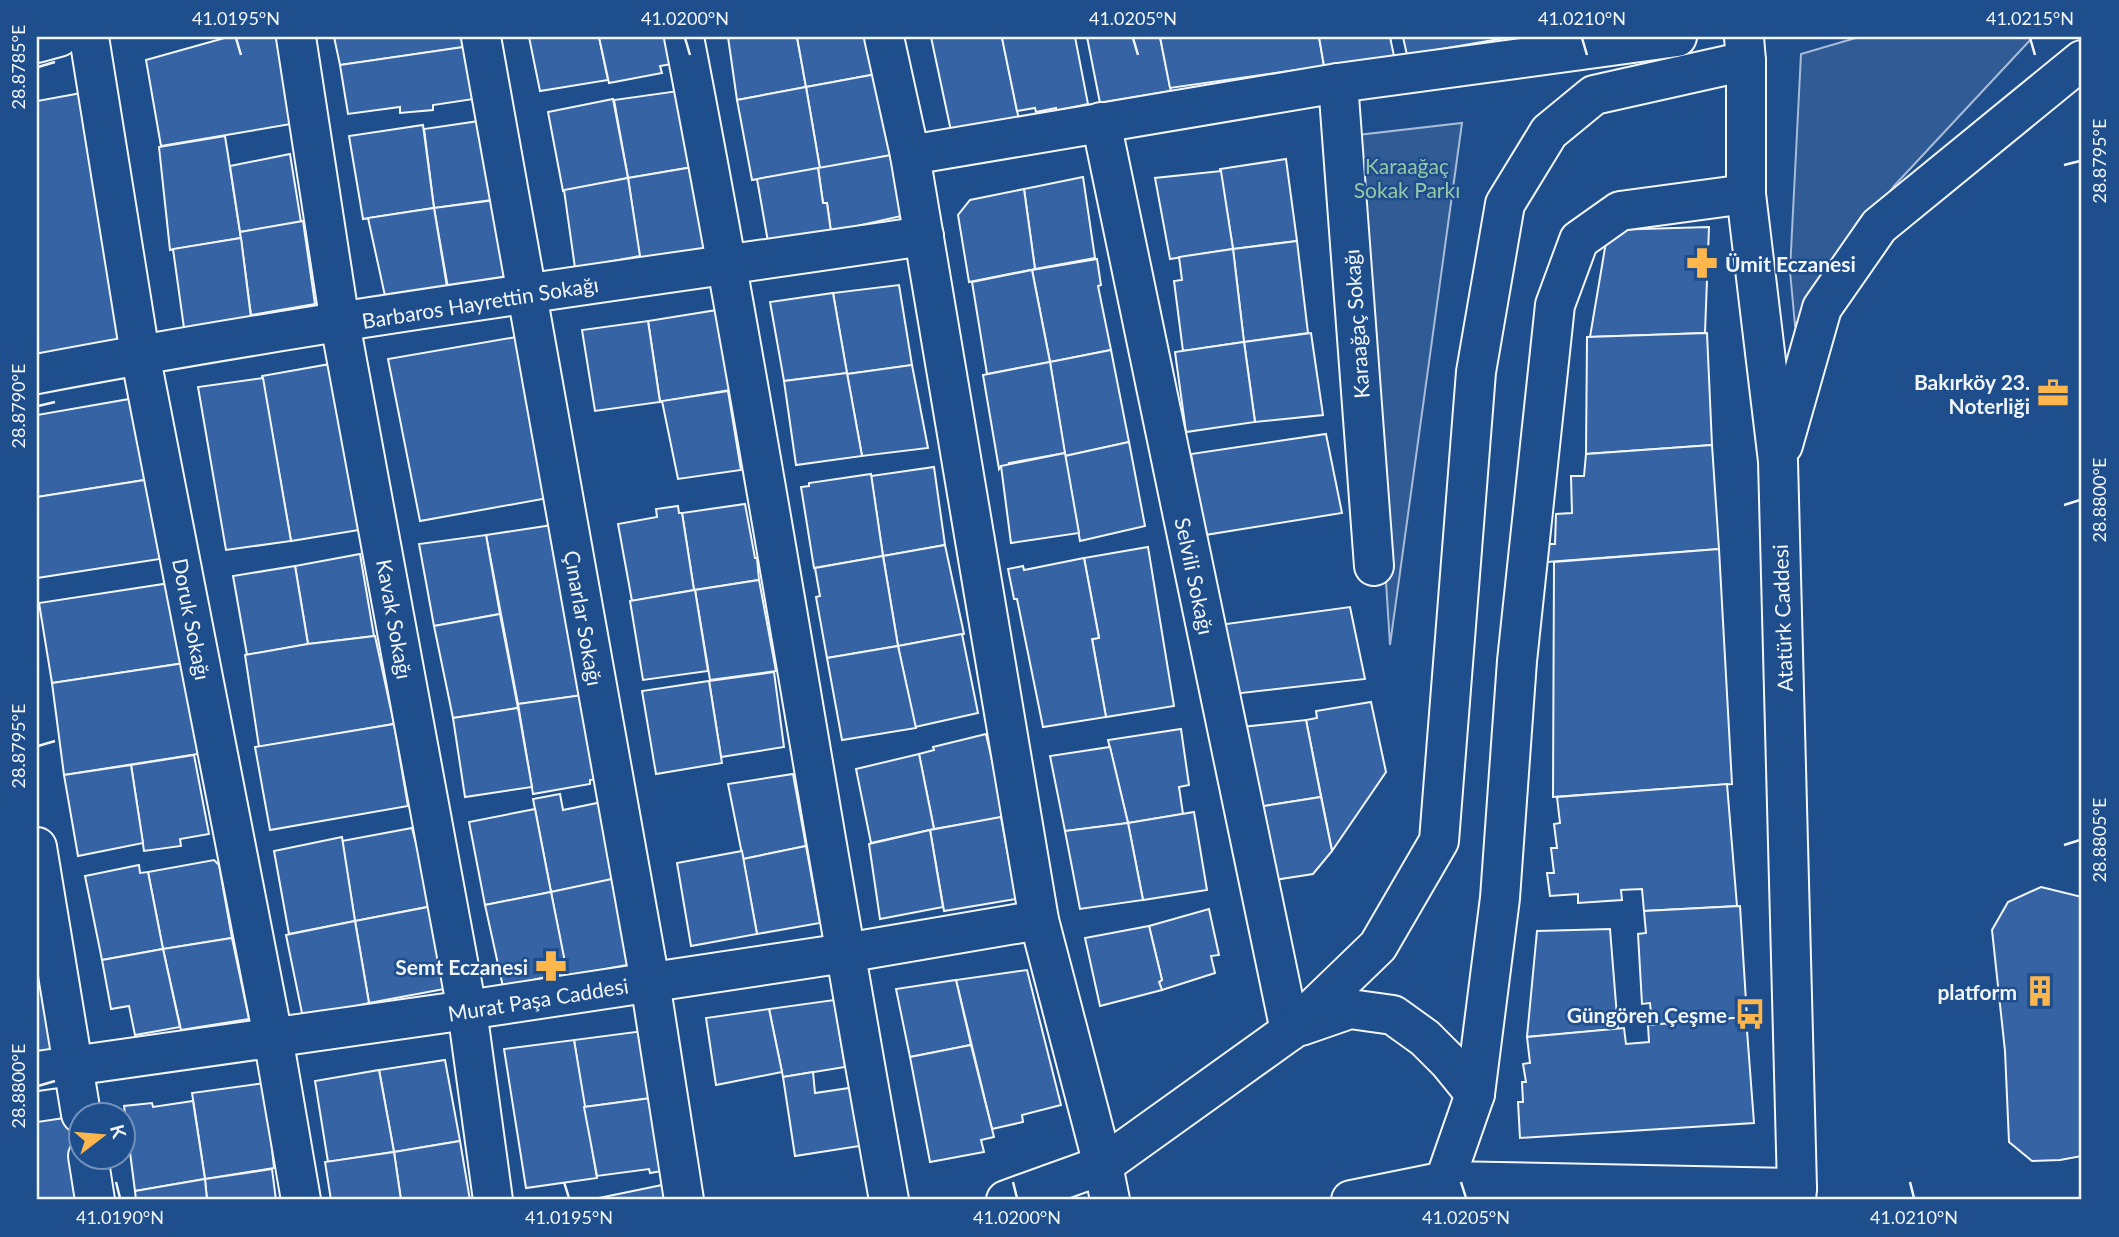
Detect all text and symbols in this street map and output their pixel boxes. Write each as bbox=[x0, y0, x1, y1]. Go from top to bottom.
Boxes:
text: 41.0195°N bbox=[192, 7, 280, 29]
text: 41.0200°N bbox=[641, 7, 729, 29]
text: 41.0205°N bbox=[1089, 7, 1177, 29]
text: 41.0210°N bbox=[1538, 7, 1626, 29]
text: 41.0215°N bbox=[1986, 7, 2074, 29]
text: 28.8785°E bbox=[7, 25, 29, 109]
text: 28.8795°E bbox=[2088, 119, 2110, 203]
park label: Karaağaç Sokak Parkı bbox=[1354, 153, 1460, 202]
pharmacy icon: Ümit Eczanesi bbox=[1685, 246, 1719, 280]
street label: Karaağaç Sokağı bbox=[1338, 248, 1374, 400]
place label: Ümit Eczanesi bbox=[1725, 251, 1856, 276]
street label: Barbaros Hayrettin Sokağı bbox=[360, 271, 600, 333]
text: 28.8790°E bbox=[7, 364, 29, 448]
place label: Bakırköy 23. Noterliği bbox=[1914, 369, 2030, 418]
office icon: Bakırköy 23. Noterliği bbox=[2036, 376, 2070, 410]
text: 28.8800°E bbox=[2088, 458, 2110, 542]
street label: Selvili Sokağı bbox=[1170, 515, 1220, 637]
street label: Atatürk Caddesi bbox=[1767, 544, 1797, 692]
street label: Çınarlar Sokağı bbox=[560, 548, 608, 688]
street label: Doruk Sokağı bbox=[168, 556, 216, 682]
street label: Kavak Sokağı bbox=[372, 557, 418, 681]
text: 28.8795°E bbox=[7, 704, 29, 788]
text: 28.8805°E bbox=[2088, 798, 2110, 882]
pharmacy icon: Semt Eczanesi bbox=[534, 949, 568, 983]
place label: Semt Eczanesi bbox=[395, 954, 528, 979]
street label: Murat Paşa Caddesi bbox=[446, 972, 630, 1026]
building icon: platform bbox=[2023, 974, 2057, 1008]
place label: platform bbox=[1937, 979, 2017, 1004]
bus stop icon: Güngören Çeşme bbox=[1733, 997, 1767, 1031]
place label: Güngören Çeşme bbox=[1567, 1002, 1727, 1027]
text: 28.8800°E bbox=[7, 1044, 29, 1128]
north arrow bbox=[66, 1100, 136, 1170]
text: K bbox=[106, 1122, 132, 1142]
text: 41.0190°N bbox=[76, 1206, 164, 1228]
text: 41.0195°N bbox=[525, 1206, 613, 1228]
text: 41.0200°N bbox=[973, 1206, 1061, 1228]
text: 41.0205°N bbox=[1422, 1206, 1510, 1228]
text: 41.0210°N bbox=[1870, 1206, 1958, 1228]

